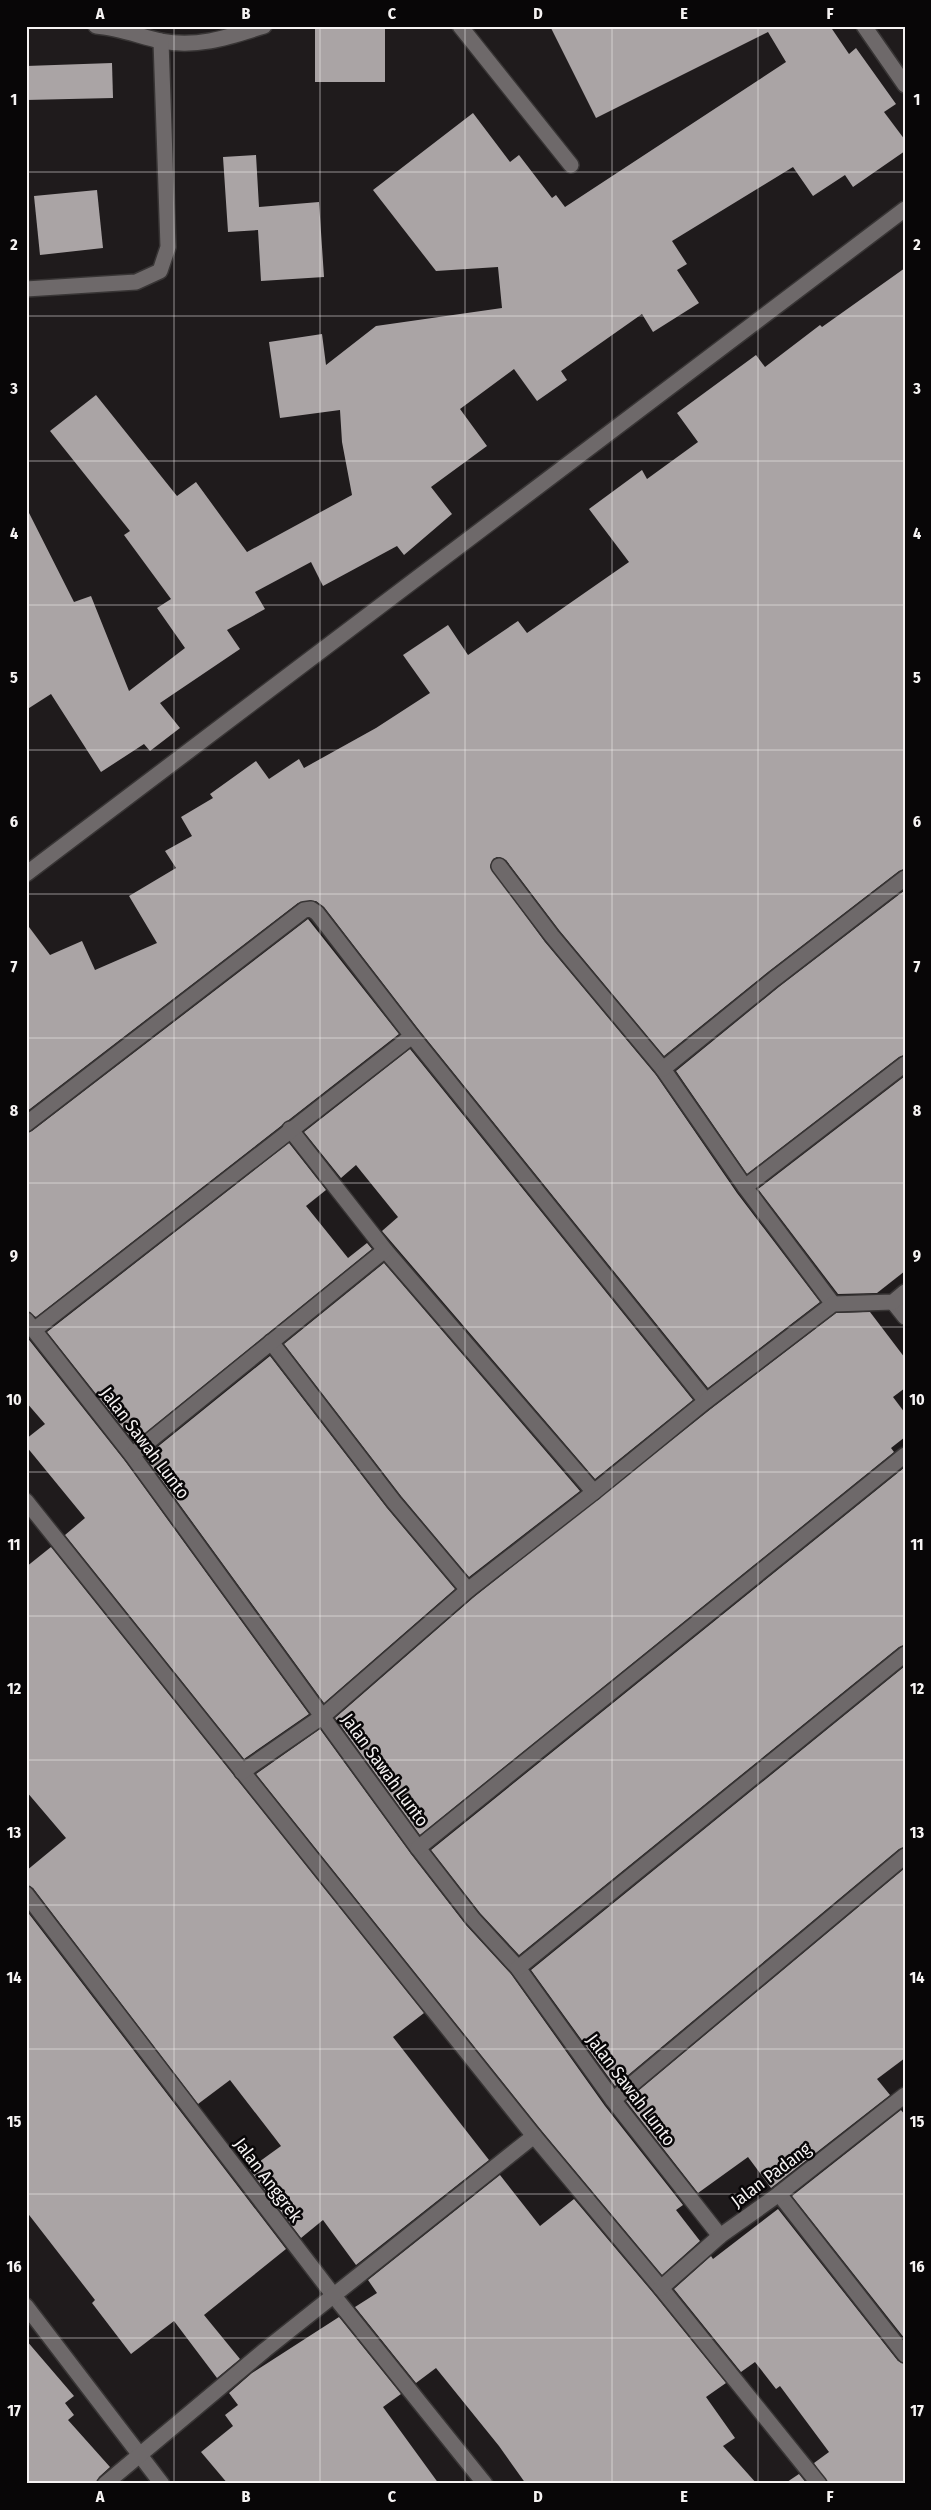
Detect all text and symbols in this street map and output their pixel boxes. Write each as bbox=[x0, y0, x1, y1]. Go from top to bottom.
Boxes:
text: A bbox=[95, 4, 105, 23]
text: B bbox=[242, 4, 251, 23]
text: C bbox=[388, 4, 397, 23]
text: D bbox=[533, 4, 543, 23]
text: E bbox=[680, 4, 688, 23]
text: F bbox=[826, 4, 834, 23]
text: 1 bbox=[11, 90, 17, 109]
text: 1 bbox=[914, 90, 920, 109]
text: 2 bbox=[9, 235, 18, 254]
text: 2 bbox=[912, 235, 921, 254]
text: 3 bbox=[9, 379, 18, 398]
text: 3 bbox=[912, 379, 921, 398]
text: 4 bbox=[10, 524, 18, 543]
text: 4 bbox=[913, 524, 921, 543]
text: 5 bbox=[10, 668, 18, 687]
text: 5 bbox=[913, 668, 921, 687]
text: 6 bbox=[10, 812, 18, 831]
text: 6 bbox=[913, 812, 921, 831]
text: 7 bbox=[11, 957, 18, 976]
text: 7 bbox=[914, 957, 921, 976]
text: 8 bbox=[10, 1101, 19, 1120]
text: 8 bbox=[913, 1101, 922, 1120]
text: 9 bbox=[10, 1246, 18, 1265]
text: 9 bbox=[913, 1246, 921, 1265]
street label: Jalan Sawah Lunto bbox=[96, 1383, 194, 1503]
text: 10 bbox=[6, 1390, 22, 1409]
text: 10 bbox=[909, 1390, 925, 1409]
text: 11 bbox=[7, 1535, 21, 1554]
text: 11 bbox=[910, 1535, 924, 1554]
text: 12 bbox=[7, 1679, 22, 1698]
text: 12 bbox=[910, 1679, 925, 1698]
street label: Jalan Sawah Lunto bbox=[337, 1709, 433, 1831]
text: 13 bbox=[7, 1823, 22, 1842]
text: 13 bbox=[910, 1823, 925, 1842]
text: 14 bbox=[7, 1968, 22, 1987]
text: 14 bbox=[910, 1968, 925, 1987]
street label: Jalan Sawah Lunto bbox=[582, 2030, 680, 2150]
text: 15 bbox=[7, 2112, 21, 2131]
text: 15 bbox=[910, 2112, 924, 2131]
street label: Jalan Anggrek bbox=[229, 2134, 307, 2227]
street label: Jalan Padang bbox=[727, 2137, 816, 2212]
text: 16 bbox=[6, 2257, 22, 2276]
text: 16 bbox=[909, 2257, 925, 2276]
text: 17 bbox=[7, 2401, 21, 2420]
text: 17 bbox=[910, 2401, 924, 2420]
text: A bbox=[95, 2487, 105, 2506]
text: B bbox=[242, 2487, 251, 2506]
text: C bbox=[388, 2487, 397, 2506]
text: D bbox=[533, 2487, 543, 2506]
text: E bbox=[680, 2487, 688, 2506]
text: F bbox=[826, 2487, 834, 2506]

